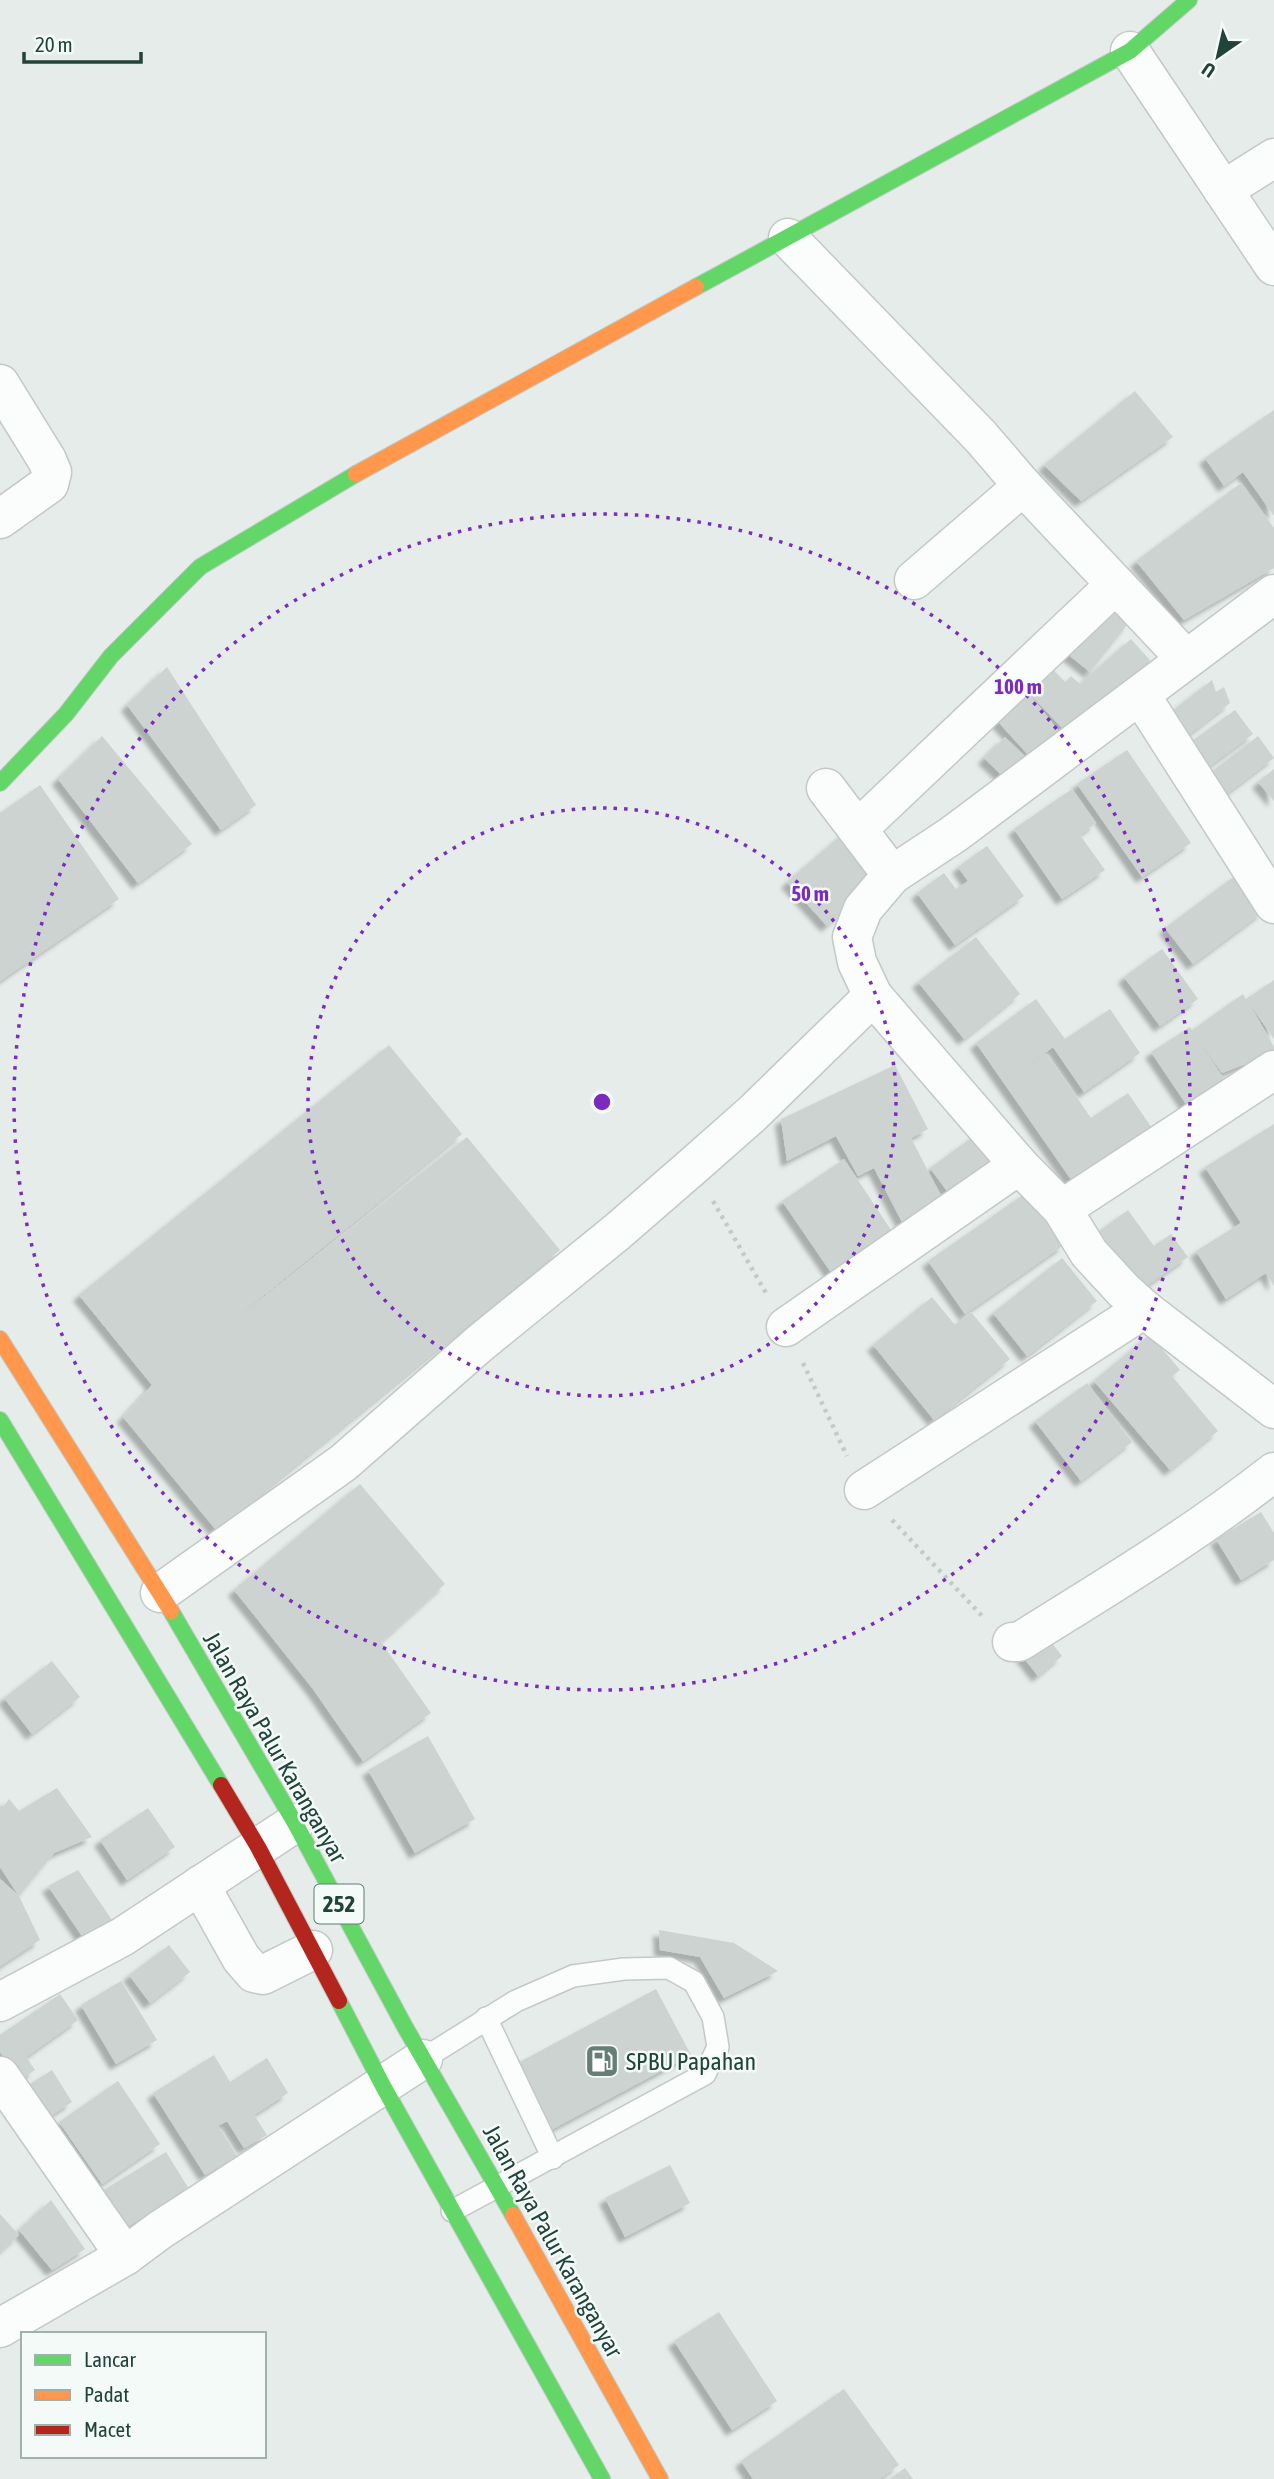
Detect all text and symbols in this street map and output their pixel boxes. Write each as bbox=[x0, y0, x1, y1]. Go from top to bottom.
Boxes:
scale bar bbox=[24, 21, 142, 65]
north arrow bbox=[1183, 21, 1253, 91]
text: 20 m bbox=[35, 32, 73, 56]
text: U bbox=[1198, 58, 1219, 82]
text: 100 m bbox=[994, 674, 1042, 698]
text: 50 m bbox=[791, 881, 829, 905]
centre of rings bbox=[590, 1090, 614, 1114]
street label: Jalan Raya Palur Karanganyar bbox=[198, 1627, 353, 1868]
road number: 252 bbox=[314, 1884, 364, 1924]
fuel station icon: SPBU Papahan bbox=[583, 2042, 621, 2080]
place label: SPBU Papahan bbox=[626, 2048, 756, 2075]
street label: Jalan Raya Palur Karanganyar bbox=[478, 2120, 629, 2363]
legend bbox=[21, 2332, 266, 2458]
text: Lancar bbox=[84, 2347, 137, 2371]
text: Padat bbox=[84, 2382, 129, 2406]
text: Macet bbox=[84, 2417, 131, 2441]

